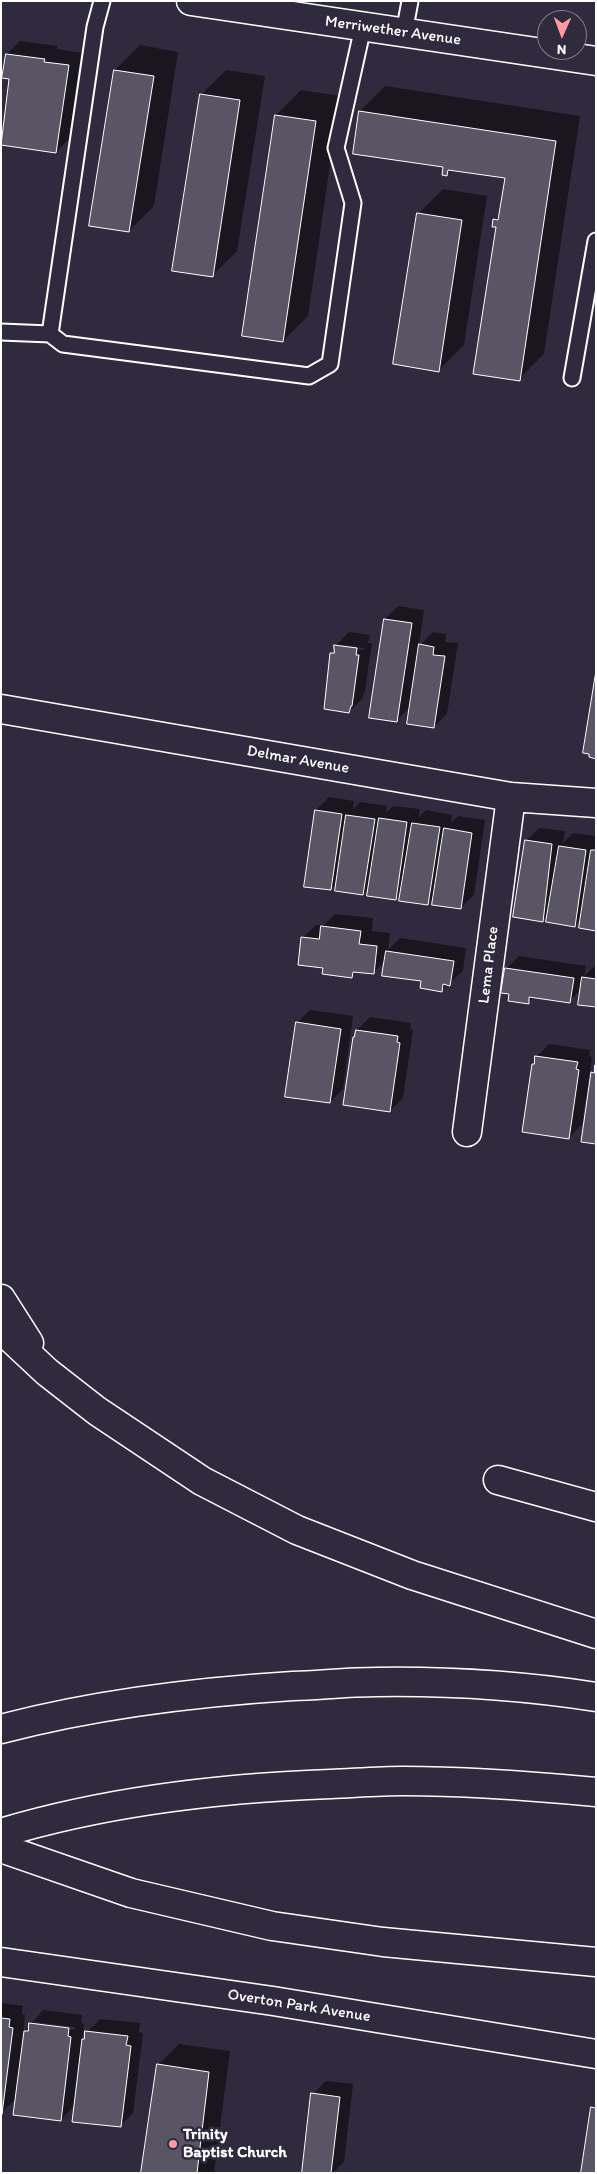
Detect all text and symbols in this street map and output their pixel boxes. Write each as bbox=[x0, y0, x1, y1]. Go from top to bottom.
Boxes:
north arrow bbox=[537, 10, 587, 60]
street label: Merriwether Avenue bbox=[324, 12, 462, 50]
text: N bbox=[556, 41, 567, 58]
street label: Delmar Avenue bbox=[245, 742, 351, 778]
street label: Lema Place bbox=[475, 925, 503, 1005]
street label: Overton Park Avenue bbox=[226, 1985, 372, 2027]
place label: Trinity Baptist Church bbox=[183, 2125, 287, 2163]
marker: Trinity Baptist Church bbox=[167, 2138, 179, 2150]

